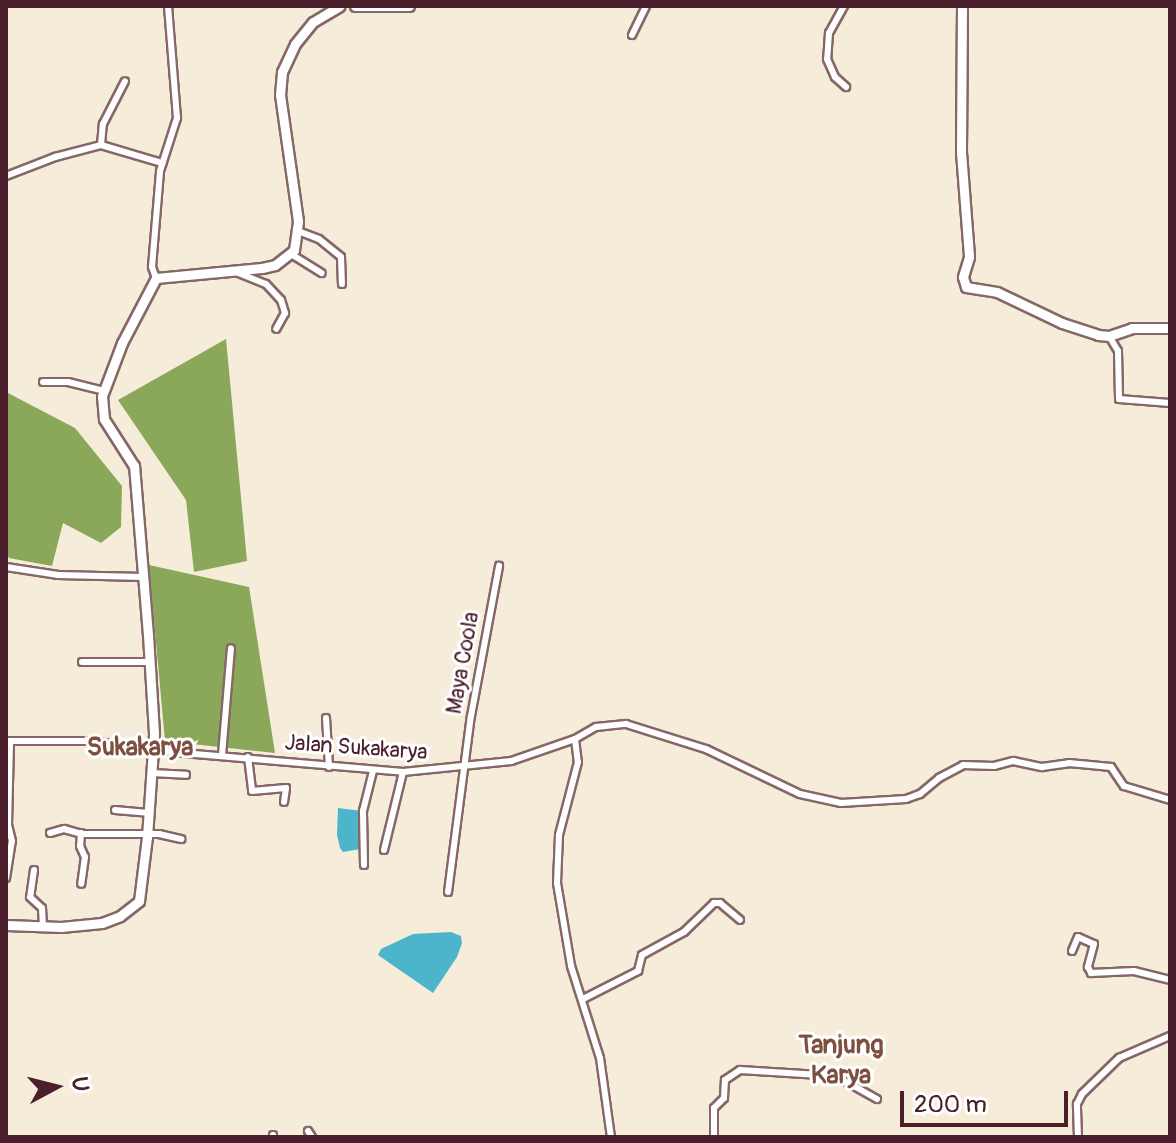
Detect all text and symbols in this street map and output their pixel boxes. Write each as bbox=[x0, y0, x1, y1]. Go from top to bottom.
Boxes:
street label: Maya Coola bbox=[441, 610, 485, 716]
street label: Jalan Sukakarya bbox=[284, 730, 428, 766]
district label: Sukakarya bbox=[87, 732, 193, 764]
district label: Tanjung Karya bbox=[798, 1030, 884, 1092]
north arrow bbox=[16, 1047, 96, 1127]
text: U bbox=[65, 1075, 95, 1093]
scale bar bbox=[904, 1075, 1072, 1125]
text: 200 m bbox=[914, 1090, 987, 1119]

